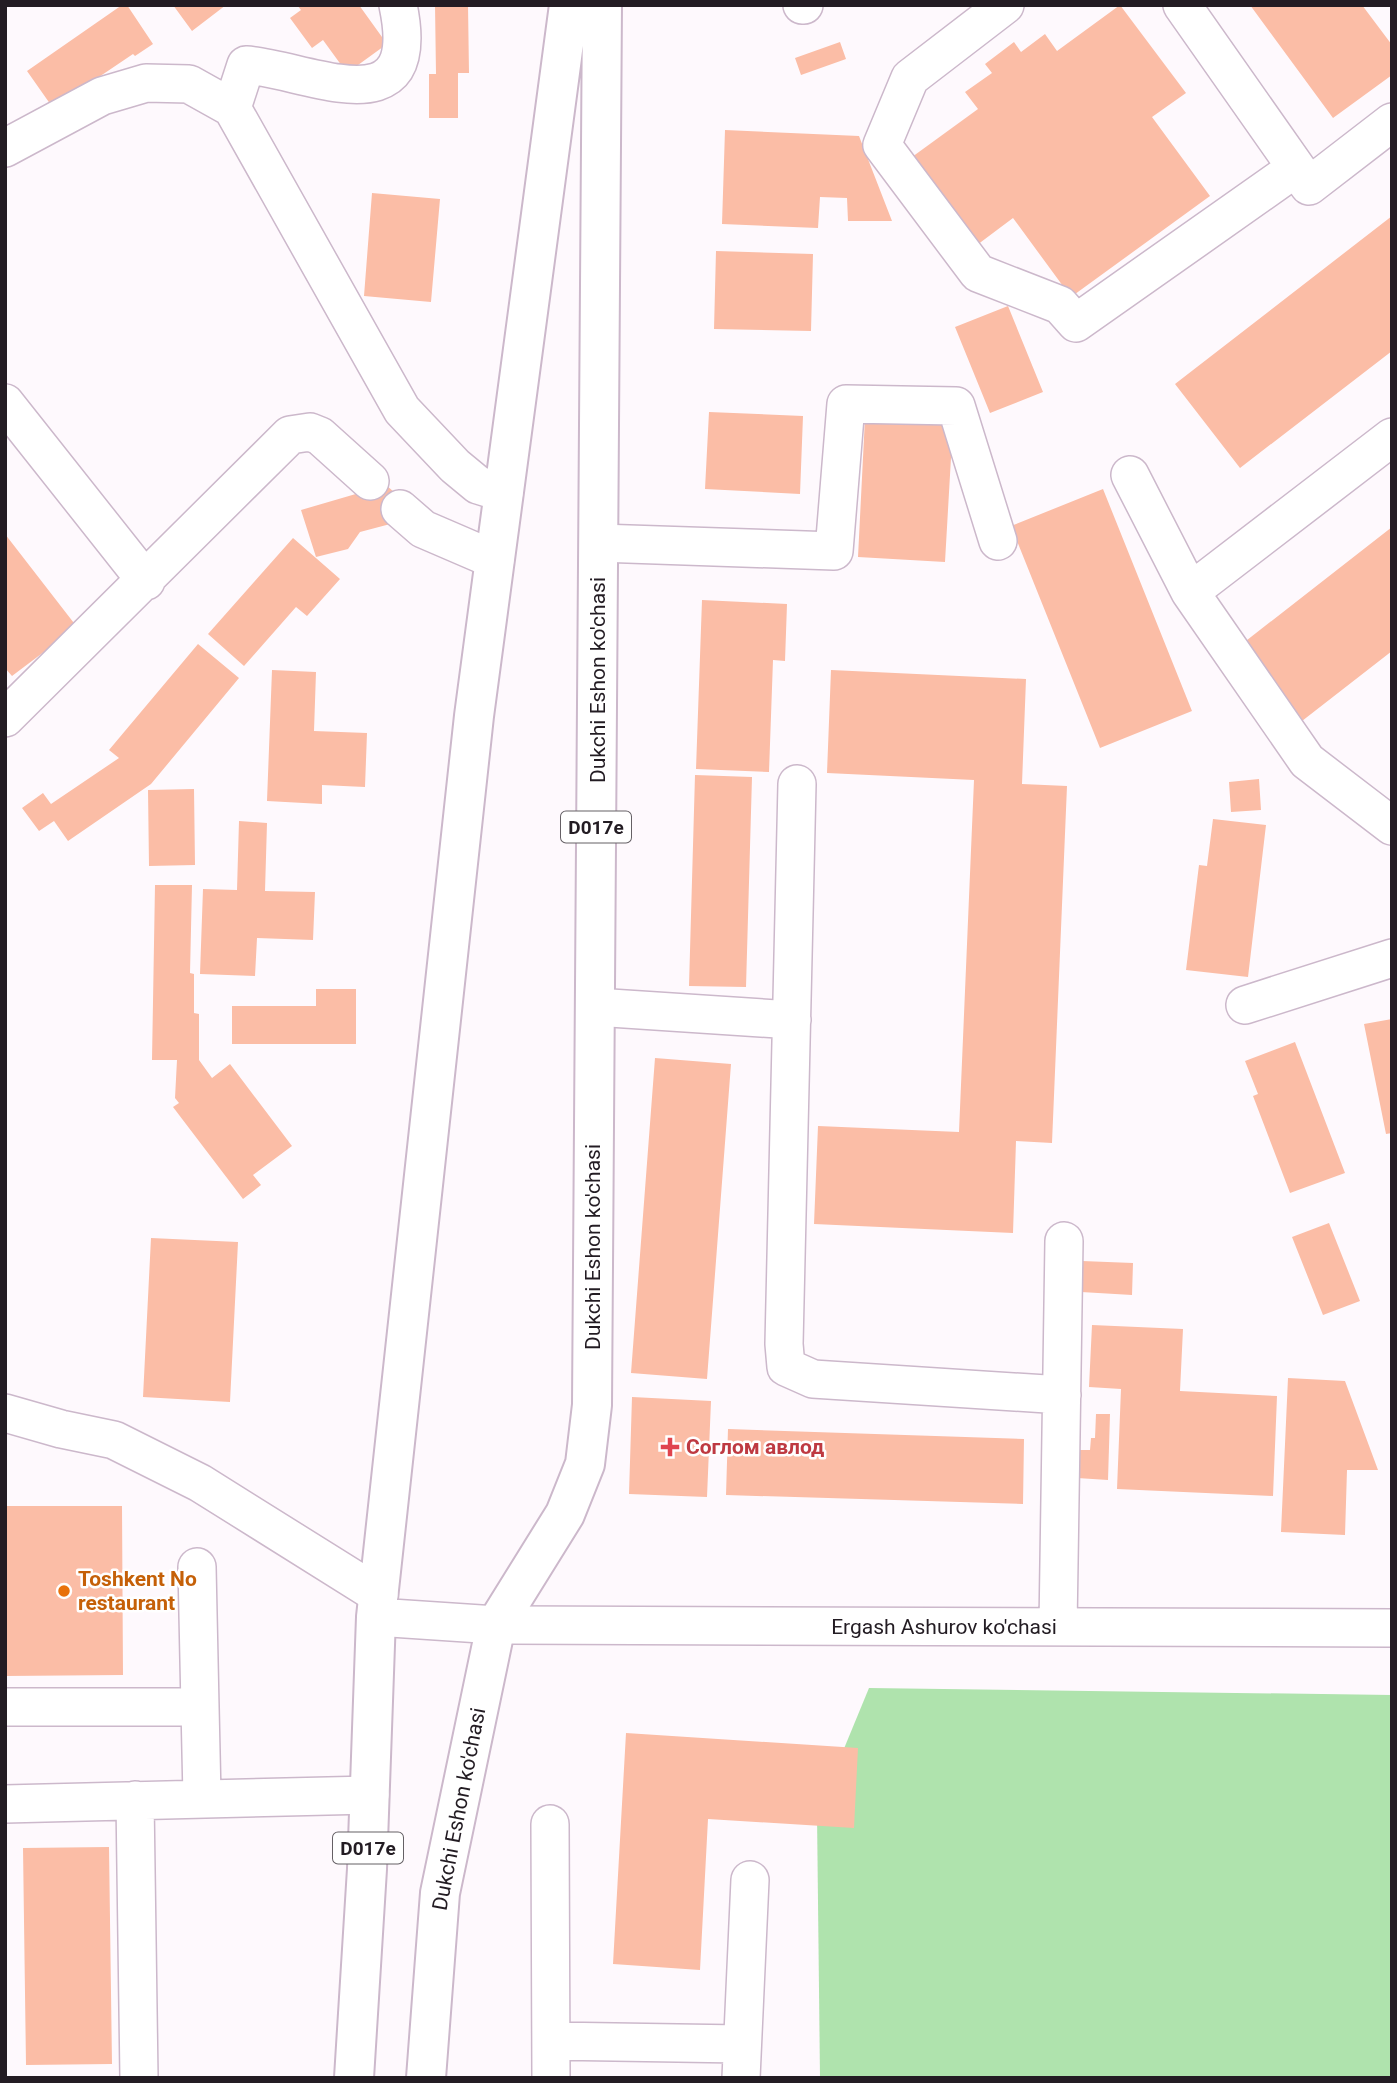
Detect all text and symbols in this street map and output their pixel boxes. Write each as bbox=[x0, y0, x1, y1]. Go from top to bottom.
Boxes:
street label: Dukchi Eshon ko'chasi bbox=[586, 577, 610, 783]
road number: D017e bbox=[561, 812, 631, 842]
street label: Dukchi Eshon ko'chasi bbox=[581, 1144, 605, 1350]
place label: Соглом авлод bbox=[686, 1435, 824, 1459]
marker: Соглом авлод bbox=[660, 1437, 680, 1457]
place label: Toshkent No restaurant bbox=[78, 1567, 197, 1615]
marker: Toshkent No restaurant bbox=[56, 1583, 72, 1599]
street label: Ergash Ashurov ko'chasi bbox=[831, 1615, 1057, 1639]
street label: Dukchi Eshon ko'chasi bbox=[428, 1706, 490, 1912]
road number: D017e bbox=[333, 1832, 403, 1864]

